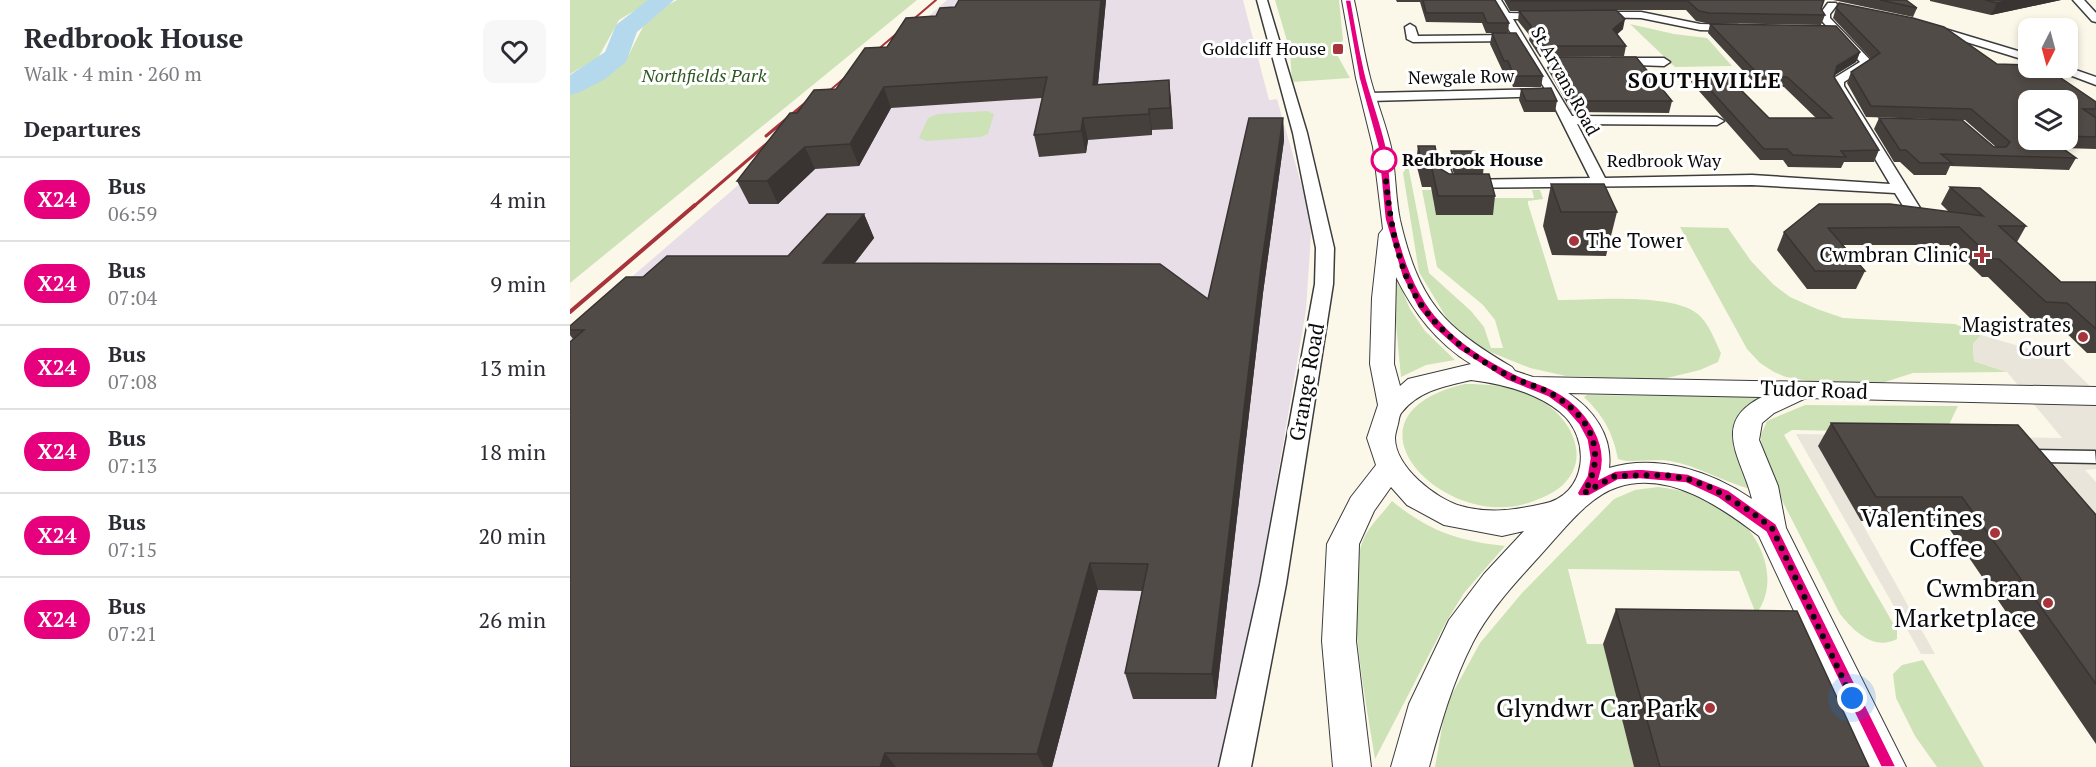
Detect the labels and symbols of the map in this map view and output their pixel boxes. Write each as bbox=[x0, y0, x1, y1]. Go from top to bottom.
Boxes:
north arrow bbox=[2018, 18, 2078, 78]
street label: St Arvans Road bbox=[1526, 22, 1606, 139]
place label: Goldcliff House bbox=[1202, 36, 1326, 60]
marker: Goldcliff House bbox=[1331, 42, 1345, 56]
park label: Northfields Park bbox=[641, 63, 767, 87]
street label: Newgale Row bbox=[1408, 63, 1515, 89]
district label: SOUTHVILLE bbox=[1628, 65, 1782, 94]
marker: Redbrook House bbox=[1371, 147, 1397, 173]
place label: Redbrook House bbox=[1402, 147, 1544, 171]
street label: Redbrook Way bbox=[1607, 148, 1722, 172]
place label: The Tower bbox=[1586, 226, 1684, 254]
marker: The Tower bbox=[1567, 234, 1581, 248]
place label: Cwmbran Clinic bbox=[1819, 240, 1968, 268]
marker: Cwmbran Clinic bbox=[1973, 246, 1991, 264]
place label: Magistrates Court bbox=[1962, 310, 2071, 362]
street label: Grange Road bbox=[1282, 320, 1330, 443]
marker: Magistrates Court bbox=[2076, 330, 2090, 344]
street label: Tudor Road bbox=[1760, 373, 1869, 405]
place label: Valentines Coffee bbox=[1861, 500, 1983, 564]
marker: Valentines Coffee bbox=[1988, 526, 2002, 540]
place label: Cwmbran Marketplace bbox=[1894, 570, 2036, 634]
marker: Cwmbran Marketplace bbox=[2041, 596, 2055, 610]
your location bbox=[1837, 683, 1867, 713]
place label: Glyndwr Car Park bbox=[1496, 690, 1699, 724]
marker: Glyndwr Car Park bbox=[1703, 701, 1717, 715]

